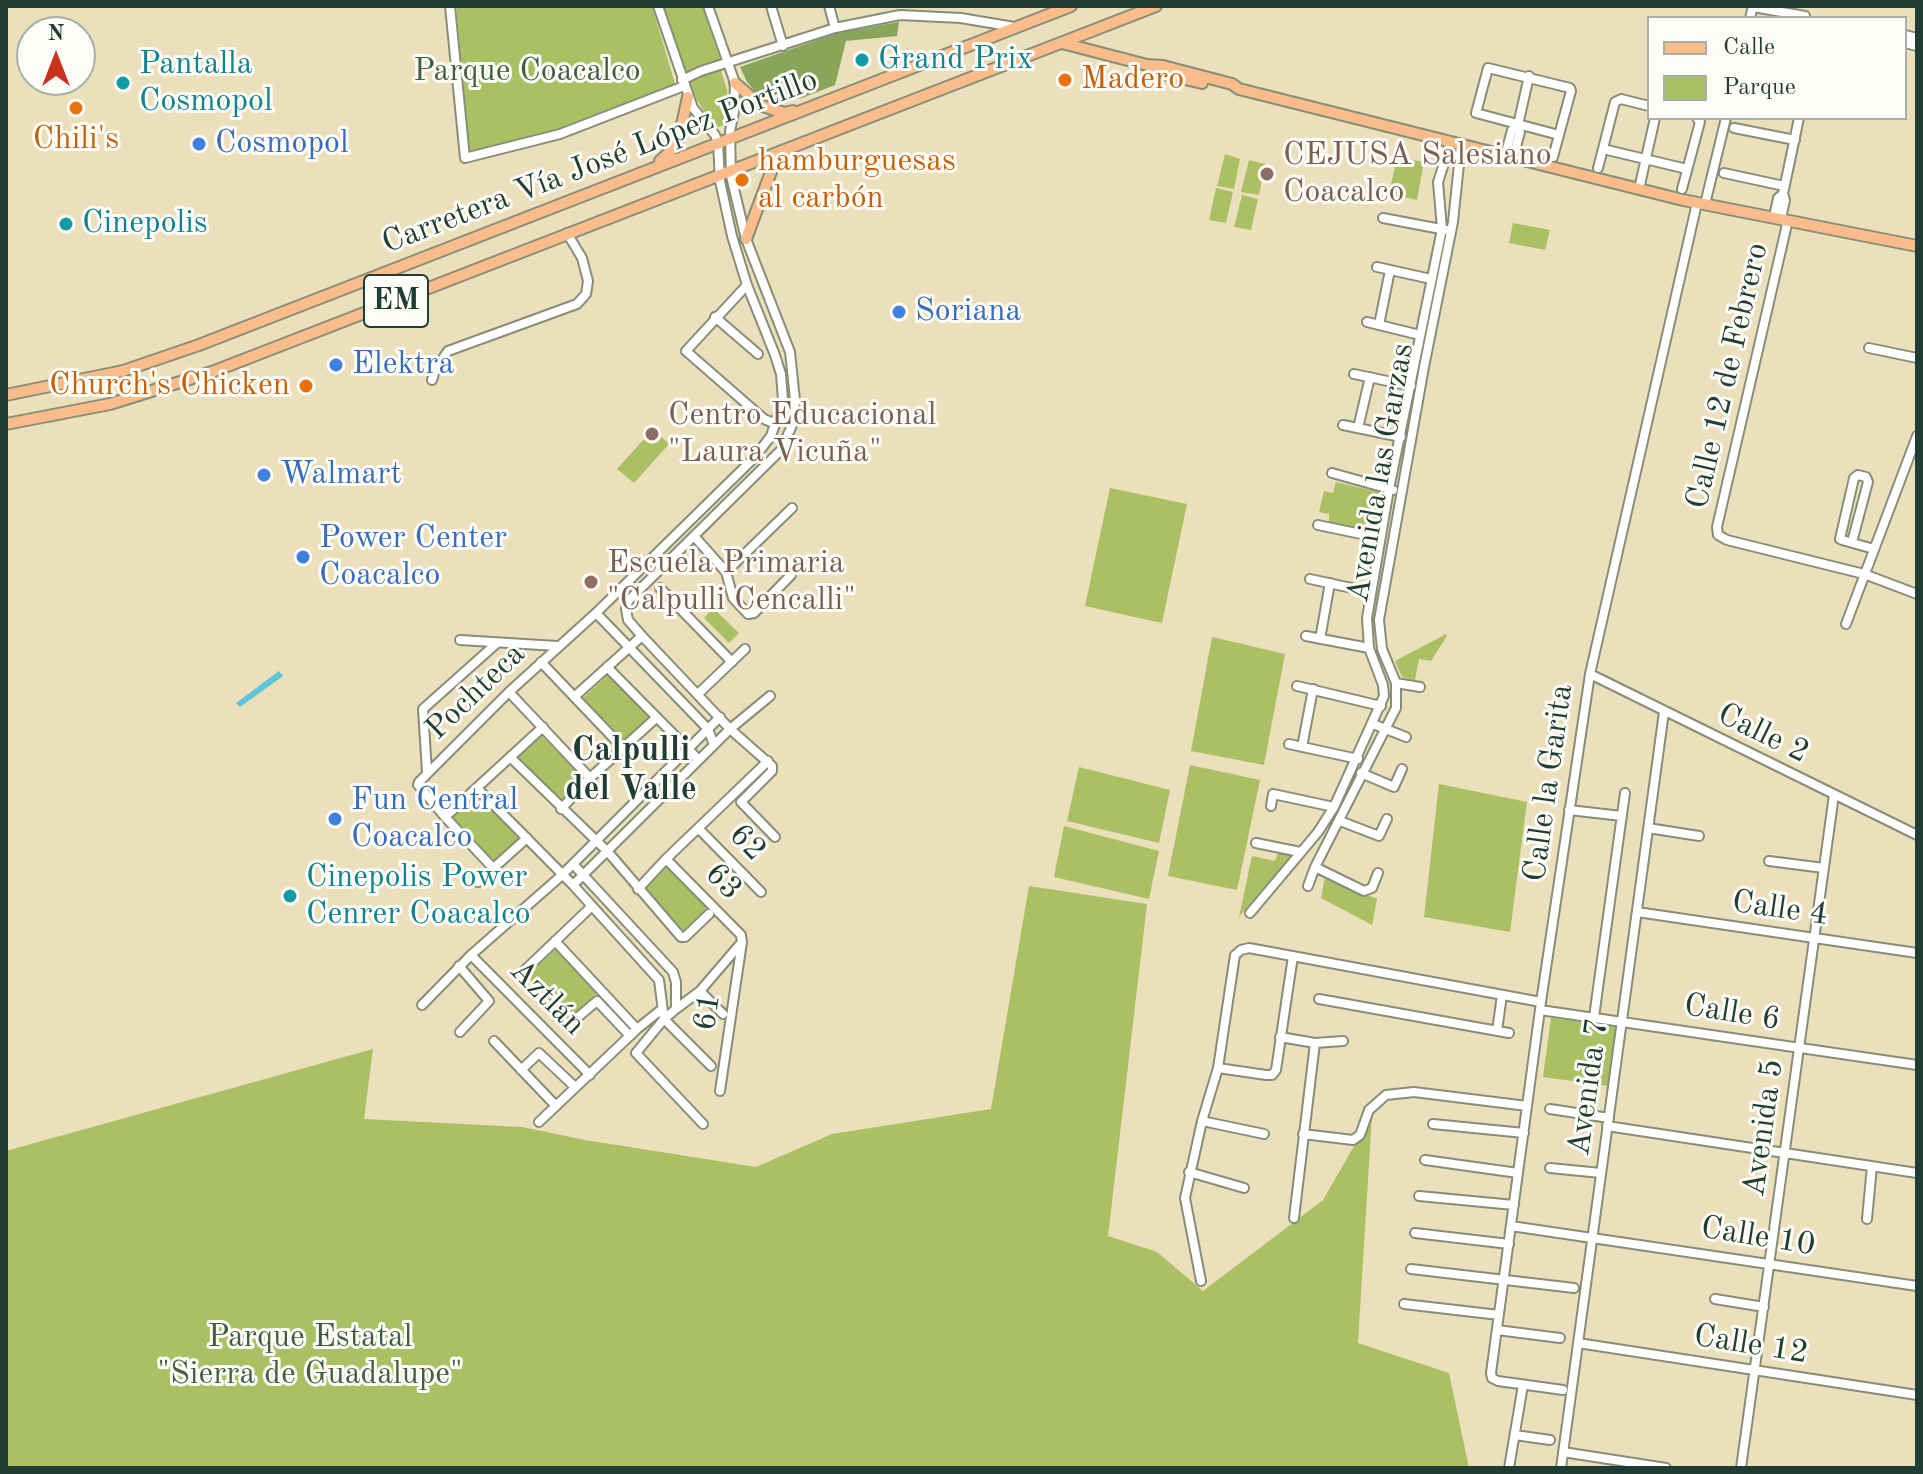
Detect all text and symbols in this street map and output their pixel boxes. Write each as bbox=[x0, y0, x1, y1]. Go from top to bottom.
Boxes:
north arrow bbox=[16, 16, 96, 96]
legend bbox=[1647, 16, 1907, 120]
text: N bbox=[48, 23, 64, 45]
text: Calle bbox=[1723, 36, 1775, 60]
place label: Grand Prix bbox=[878, 41, 1033, 79]
place label: Pantalla Cosmopol bbox=[139, 46, 273, 121]
marker: Grand Prix bbox=[853, 51, 871, 69]
park label: Parque Coacalco bbox=[413, 53, 641, 91]
street label: Carretera Vía José López Portillo bbox=[377, 61, 823, 263]
place label: Madero bbox=[1081, 61, 1184, 99]
marker: Madero bbox=[1056, 71, 1074, 89]
marker: Pantalla Cosmopol bbox=[114, 74, 132, 92]
text: Parque bbox=[1723, 76, 1796, 100]
marker: Chili's bbox=[67, 99, 85, 117]
place label: Chili's bbox=[33, 121, 119, 159]
place label: Cosmopol bbox=[215, 125, 349, 163]
marker: Cosmopol bbox=[190, 135, 208, 153]
place label: CEJUSA Salesiano Coacalco bbox=[1283, 137, 1552, 212]
place label: hamburguesas al carbón bbox=[758, 143, 956, 218]
marker: CEJUSA Salesiano Coacalco bbox=[1258, 165, 1276, 183]
marker: hamburguesas al carbón bbox=[733, 171, 751, 189]
place label: Cinepolis bbox=[82, 205, 208, 243]
marker: Cinepolis bbox=[57, 215, 75, 233]
street label: Calle 12 de Febrero bbox=[1679, 239, 1777, 513]
road number: EM bbox=[364, 275, 428, 327]
place label: Soriana bbox=[915, 293, 1021, 331]
marker: Soriana bbox=[890, 303, 908, 321]
street label: Avenida las Garzas bbox=[1339, 340, 1423, 606]
place label: Elektra bbox=[352, 346, 454, 384]
marker: Elektra bbox=[327, 356, 345, 374]
place label: Church's Chicken bbox=[49, 367, 290, 405]
marker: Church's Chicken bbox=[297, 377, 315, 395]
place label: Centro Educacional "Laura Vicuña" bbox=[668, 397, 936, 472]
marker: Centro Educacional "Laura Vicuña" bbox=[643, 425, 661, 443]
place label: Walmart bbox=[280, 456, 402, 494]
marker: Walmart bbox=[255, 466, 273, 484]
place label: Power Center Coacalco bbox=[319, 520, 507, 595]
place label: Escuela Primaria "Calpulli Cencalli" bbox=[607, 545, 856, 620]
marker: Power Center Coacalco bbox=[294, 548, 312, 566]
marker: Escuela Primaria "Calpulli Cencalli" bbox=[582, 573, 600, 591]
street label: Pochteca bbox=[418, 635, 534, 749]
street label: Calle la Garita bbox=[1516, 682, 1582, 884]
street label: Calle 2 bbox=[1711, 696, 1815, 772]
district label: Calpulli del Valle bbox=[565, 731, 697, 810]
place label: Fun Central Coacalco bbox=[351, 782, 518, 857]
marker: Fun Central Coacalco bbox=[326, 810, 344, 828]
street label: 62 bbox=[720, 816, 774, 870]
street label: 63 bbox=[696, 855, 750, 909]
place label: Cinepolis Power Cenrer Coacalco bbox=[306, 859, 531, 934]
street label: Calle 4 bbox=[1729, 883, 1831, 935]
marker: Cinepolis Power Cenrer Coacalco bbox=[281, 887, 299, 905]
street label: Aztlán bbox=[501, 952, 593, 1044]
street label: Calle 6 bbox=[1681, 986, 1783, 1040]
street label: 61 bbox=[686, 991, 730, 1033]
street label: Avenida 7 bbox=[1560, 1016, 1618, 1158]
street label: Avenida 5 bbox=[1735, 1057, 1793, 1199]
street label: Calle 10 bbox=[1698, 1209, 1818, 1265]
street label: Calle 12 bbox=[1691, 1317, 1811, 1373]
park label: Parque Estatal "Sierra de Guadalupe" bbox=[157, 1319, 463, 1394]

